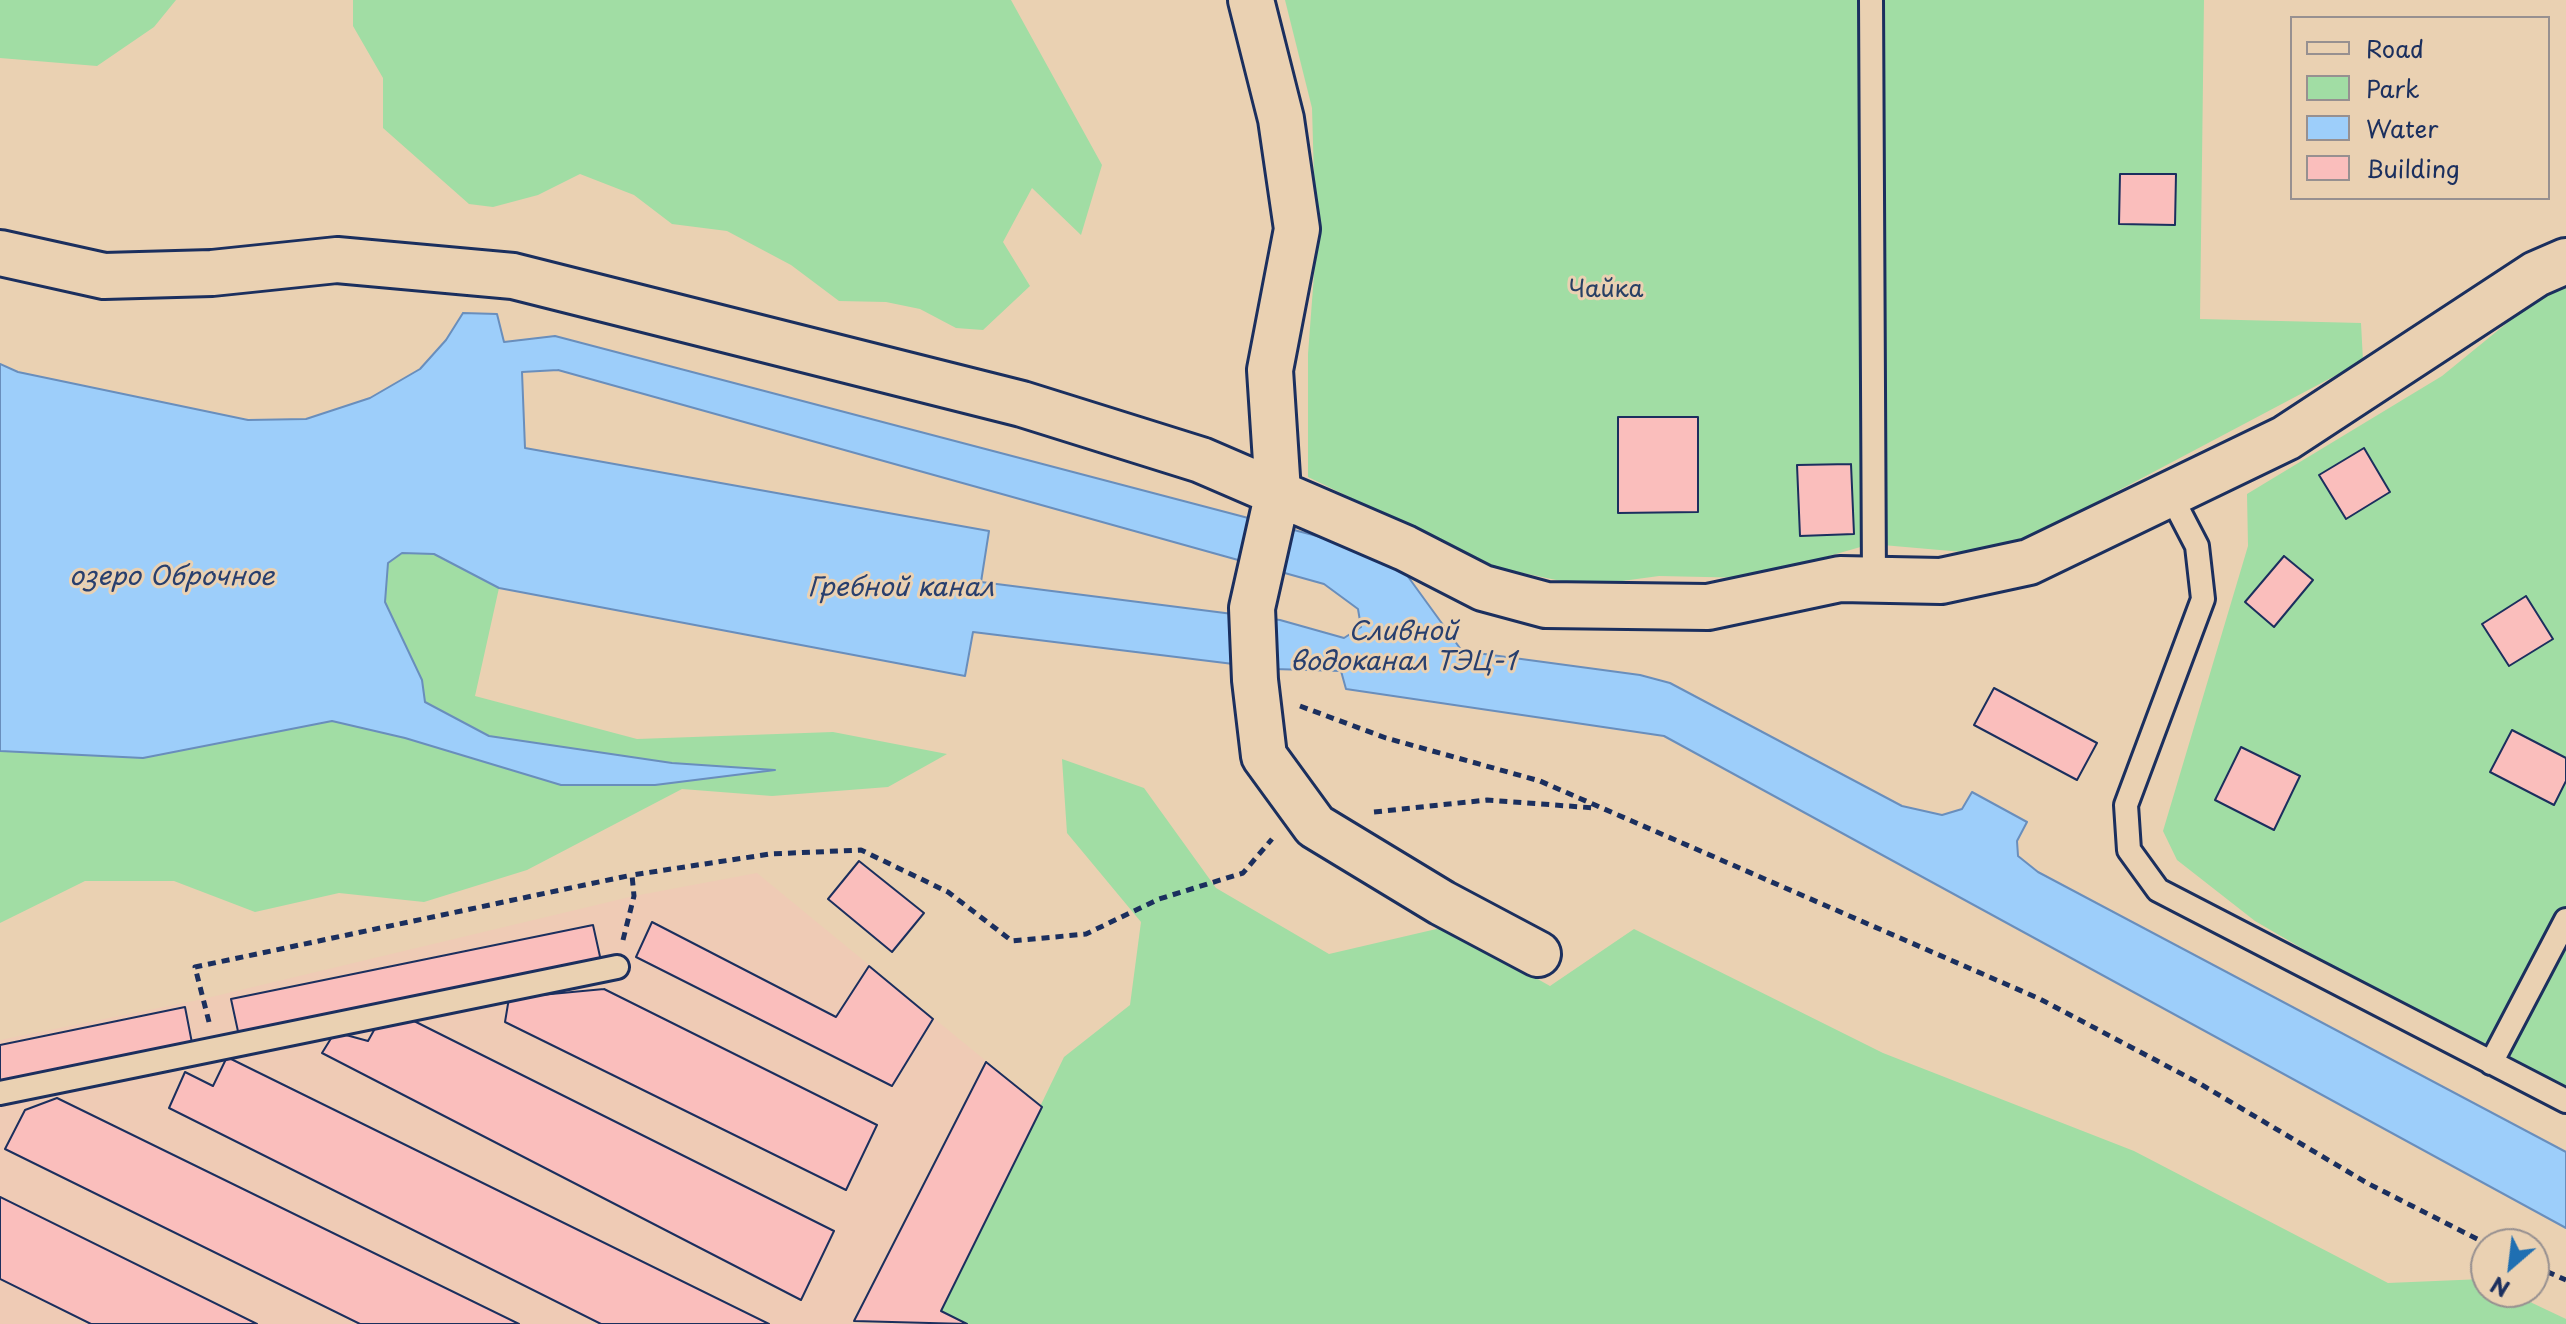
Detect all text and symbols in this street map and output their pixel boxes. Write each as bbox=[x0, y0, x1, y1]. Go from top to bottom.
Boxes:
legend bbox=[2290, 16, 2550, 200]
text: Road bbox=[2366, 30, 2424, 66]
text: Park bbox=[2366, 70, 2420, 106]
text: Water bbox=[2366, 110, 2438, 146]
text: Building bbox=[2366, 150, 2460, 186]
park label: Чайка bbox=[1569, 276, 1643, 304]
water label: озеро Оброчное bbox=[69, 562, 275, 594]
water label: Гребной канал bbox=[808, 573, 994, 605]
water label: Сливной водоканал ТЭЦ-1 bbox=[1290, 617, 1516, 678]
north arrow bbox=[2470, 1228, 2550, 1308]
text: N bbox=[2484, 1269, 2515, 1307]

